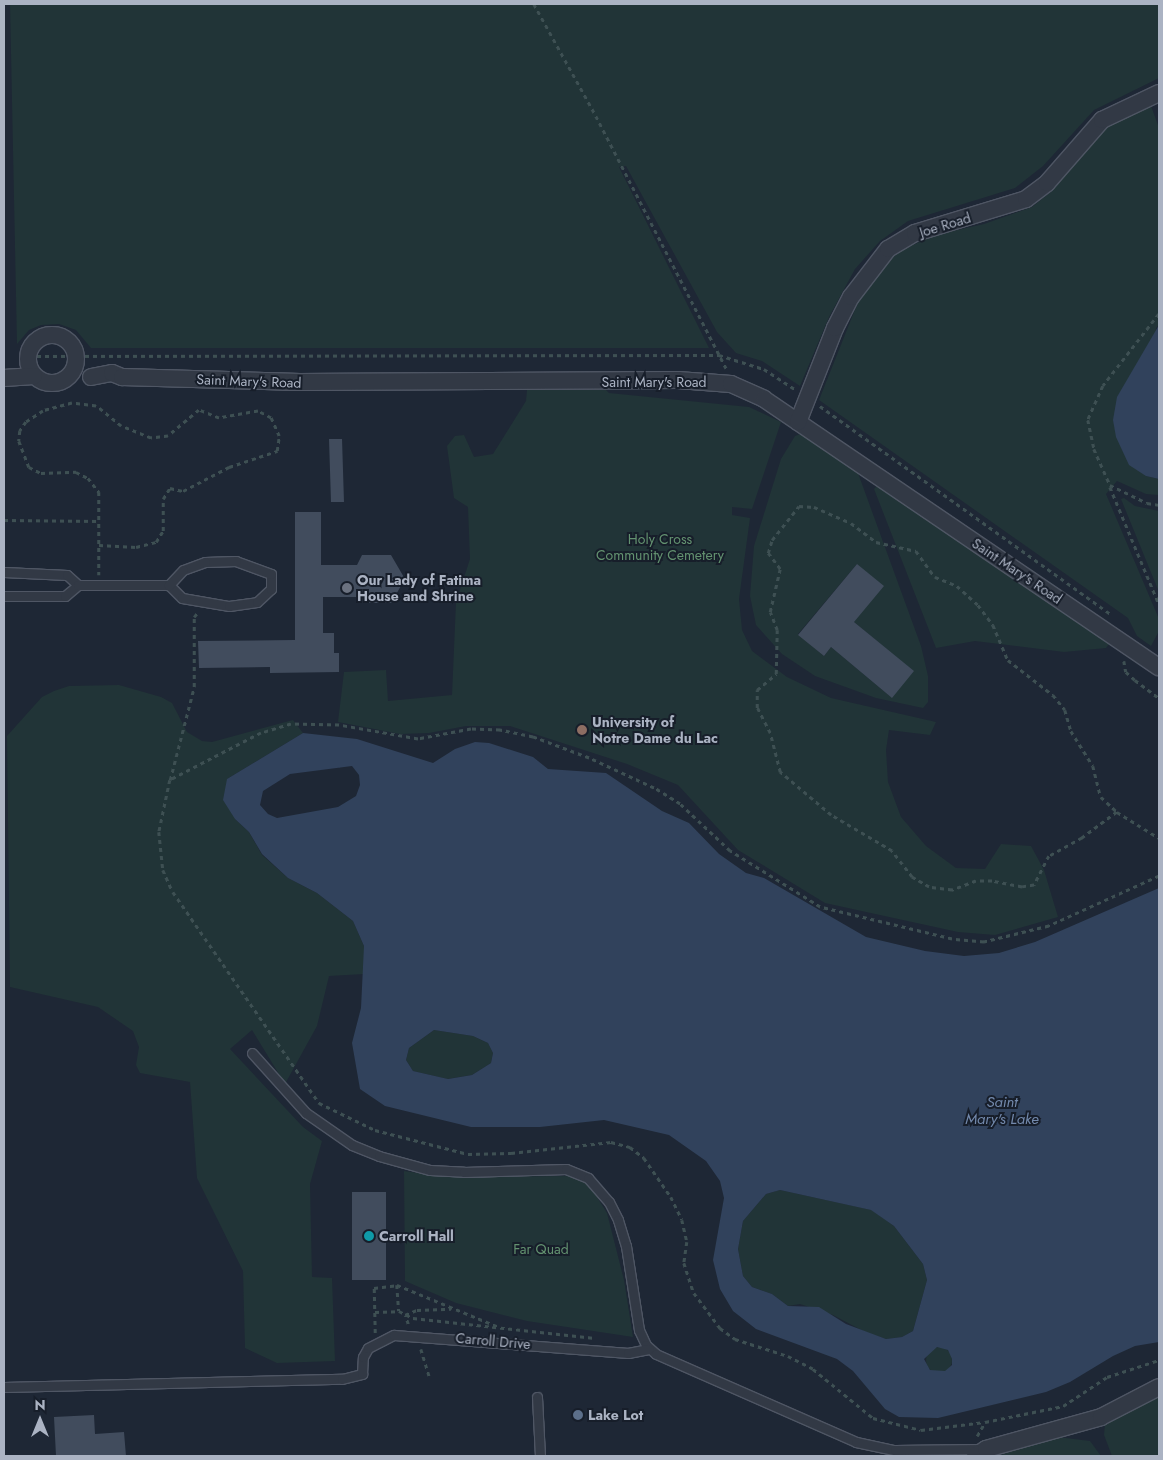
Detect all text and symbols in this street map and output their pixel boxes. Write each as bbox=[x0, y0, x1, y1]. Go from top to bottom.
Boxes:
street label: Joe Road bbox=[917, 209, 973, 241]
street label: Saint Mary's Road bbox=[196, 371, 302, 391]
street label: Saint Mary's Road bbox=[601, 374, 707, 390]
park label: Holy Cross Community Cemetery bbox=[596, 531, 724, 564]
street label: Saint Mary's Road bbox=[969, 535, 1065, 607]
place label: Our Lady of Fatima House and Shrine bbox=[357, 572, 481, 604]
marker: Our Lady of Fatima House and Shrine bbox=[341, 582, 353, 594]
place label: University of Notre Dame du Lac bbox=[592, 714, 718, 746]
marker: University of Notre Dame du Lac bbox=[576, 724, 588, 736]
water label: Saint Mary's Lake bbox=[965, 1093, 1039, 1128]
place label: Carroll Hall bbox=[379, 1228, 454, 1244]
marker: Carroll Hall bbox=[363, 1230, 375, 1242]
park label: Far Quad bbox=[513, 1241, 569, 1257]
street label: Carroll Drive bbox=[455, 1329, 531, 1353]
north arrow bbox=[15, 1395, 65, 1445]
text: N bbox=[34, 1395, 46, 1415]
place label: Lake Lot bbox=[588, 1407, 643, 1423]
marker: Lake Lot bbox=[572, 1409, 584, 1421]

